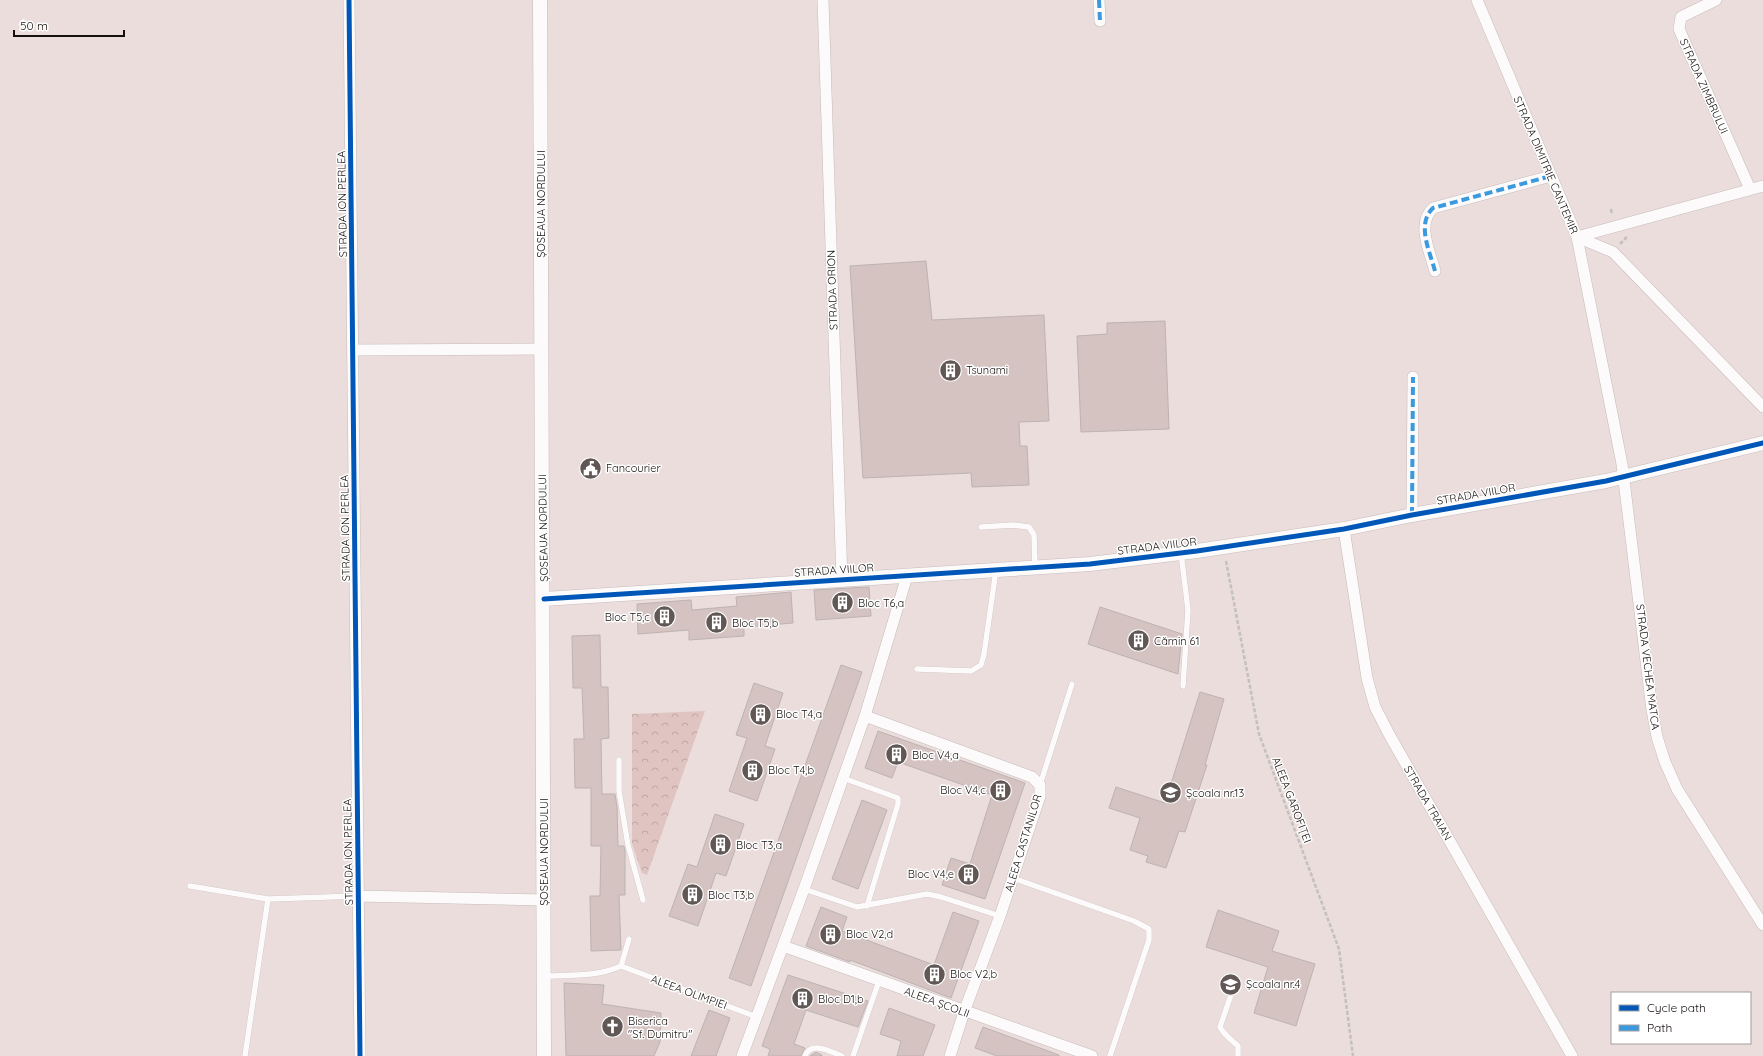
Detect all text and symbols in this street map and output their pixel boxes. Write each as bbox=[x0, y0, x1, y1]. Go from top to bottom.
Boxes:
scale bar bbox=[14, 12, 124, 38]
text: 50 m bbox=[20, 18, 48, 33]
street label: STRADA ZIMBRULUI bbox=[1677, 36, 1731, 136]
street label: STRADA DIMITRIE CANTEMIR bbox=[1511, 94, 1581, 236]
street label: STRADA ION PERLEA bbox=[334, 150, 350, 258]
street label: ȘOSEAUA NORDULUI bbox=[534, 150, 548, 258]
street label: STRADA ORION bbox=[824, 250, 840, 330]
building icon: Tsunami bbox=[938, 357, 964, 383]
place label: Tsunami bbox=[966, 363, 1008, 377]
public building icon: Fancourier bbox=[578, 455, 604, 481]
place label: Fancourier bbox=[606, 461, 661, 475]
street label: STRADA ION PERLEA bbox=[337, 474, 353, 582]
street label: ȘOSEAUA NORDULUI bbox=[535, 474, 551, 582]
street label: STRADA VIILOR bbox=[1436, 480, 1516, 508]
street label: STRADA VIILOR bbox=[1117, 534, 1197, 558]
street label: STRADA VIILOR bbox=[794, 560, 874, 580]
building icon: Bloc T6,a bbox=[829, 590, 855, 616]
place label: Bloc T6,a bbox=[858, 596, 904, 610]
street label: STRADA VECHEA MATCA bbox=[1633, 603, 1663, 731]
building icon: Bloc T5,c bbox=[652, 604, 678, 630]
place label: Bloc T5,c bbox=[605, 610, 650, 624]
building icon: Bloc T5,b bbox=[703, 610, 729, 636]
place label: Bloc T5,b bbox=[732, 616, 779, 630]
building icon: Cămin 61 bbox=[1126, 628, 1152, 654]
place label: Cămin 61 bbox=[1154, 634, 1200, 648]
building icon: Bloc T4,a bbox=[747, 701, 773, 727]
place label: Bloc T4,a bbox=[776, 707, 822, 721]
building icon: Bloc V4,a bbox=[884, 742, 910, 768]
place label: Bloc V4,a bbox=[912, 748, 959, 762]
street label: ALEEA GAROFIȚEI bbox=[1269, 755, 1315, 845]
building icon: Bloc T4,b bbox=[739, 757, 765, 783]
place label: Bloc T4,b bbox=[768, 763, 814, 777]
street label: STRADA TRAIAN bbox=[1401, 763, 1455, 843]
building icon: Bloc V4,c bbox=[988, 777, 1014, 803]
school or university icon: Școala nr.13 bbox=[1158, 780, 1184, 806]
place label: Bloc V4,c bbox=[940, 783, 986, 797]
place label: Școala nr.13 bbox=[1186, 786, 1244, 800]
street label: ALEEA CASTANILOR bbox=[1001, 792, 1045, 894]
street label: STRADA ION PERLEA bbox=[340, 798, 356, 906]
street label: ȘOSEAUA NORDULUI bbox=[537, 798, 551, 906]
building icon: Bloc T3,a bbox=[707, 832, 733, 858]
place label: Bloc T3,a bbox=[736, 838, 782, 852]
building icon: Bloc V4,e bbox=[956, 861, 982, 887]
place label: Bloc V4,e bbox=[908, 867, 954, 881]
building icon: Bloc T3,b bbox=[680, 882, 706, 908]
place label: Bloc T3,b bbox=[708, 888, 754, 902]
building icon: Bloc V2,d bbox=[817, 921, 843, 947]
place label: Bloc V2,d bbox=[846, 927, 893, 941]
building icon: Bloc V2,b bbox=[921, 961, 947, 987]
place label: Bloc V2,b bbox=[950, 967, 997, 981]
school or university icon: Școala nr.4 bbox=[1217, 971, 1243, 997]
street label: ALEEA OLIMPIEI bbox=[649, 972, 729, 1012]
place label: Școala nr.4 bbox=[1246, 977, 1300, 991]
street label: ALEEA ȘCOLII bbox=[902, 984, 972, 1020]
building icon: Bloc D1,b bbox=[789, 986, 815, 1012]
place label: Bloc D1,b bbox=[818, 992, 864, 1006]
legend bbox=[1611, 992, 1751, 1044]
text: Cycle path bbox=[1647, 1000, 1706, 1015]
church icon: Biserica "Sf. Dumitru" bbox=[600, 1014, 626, 1040]
place label: Biserica "Sf. Dumitru" bbox=[628, 1014, 692, 1041]
text: Path bbox=[1647, 1020, 1672, 1035]

